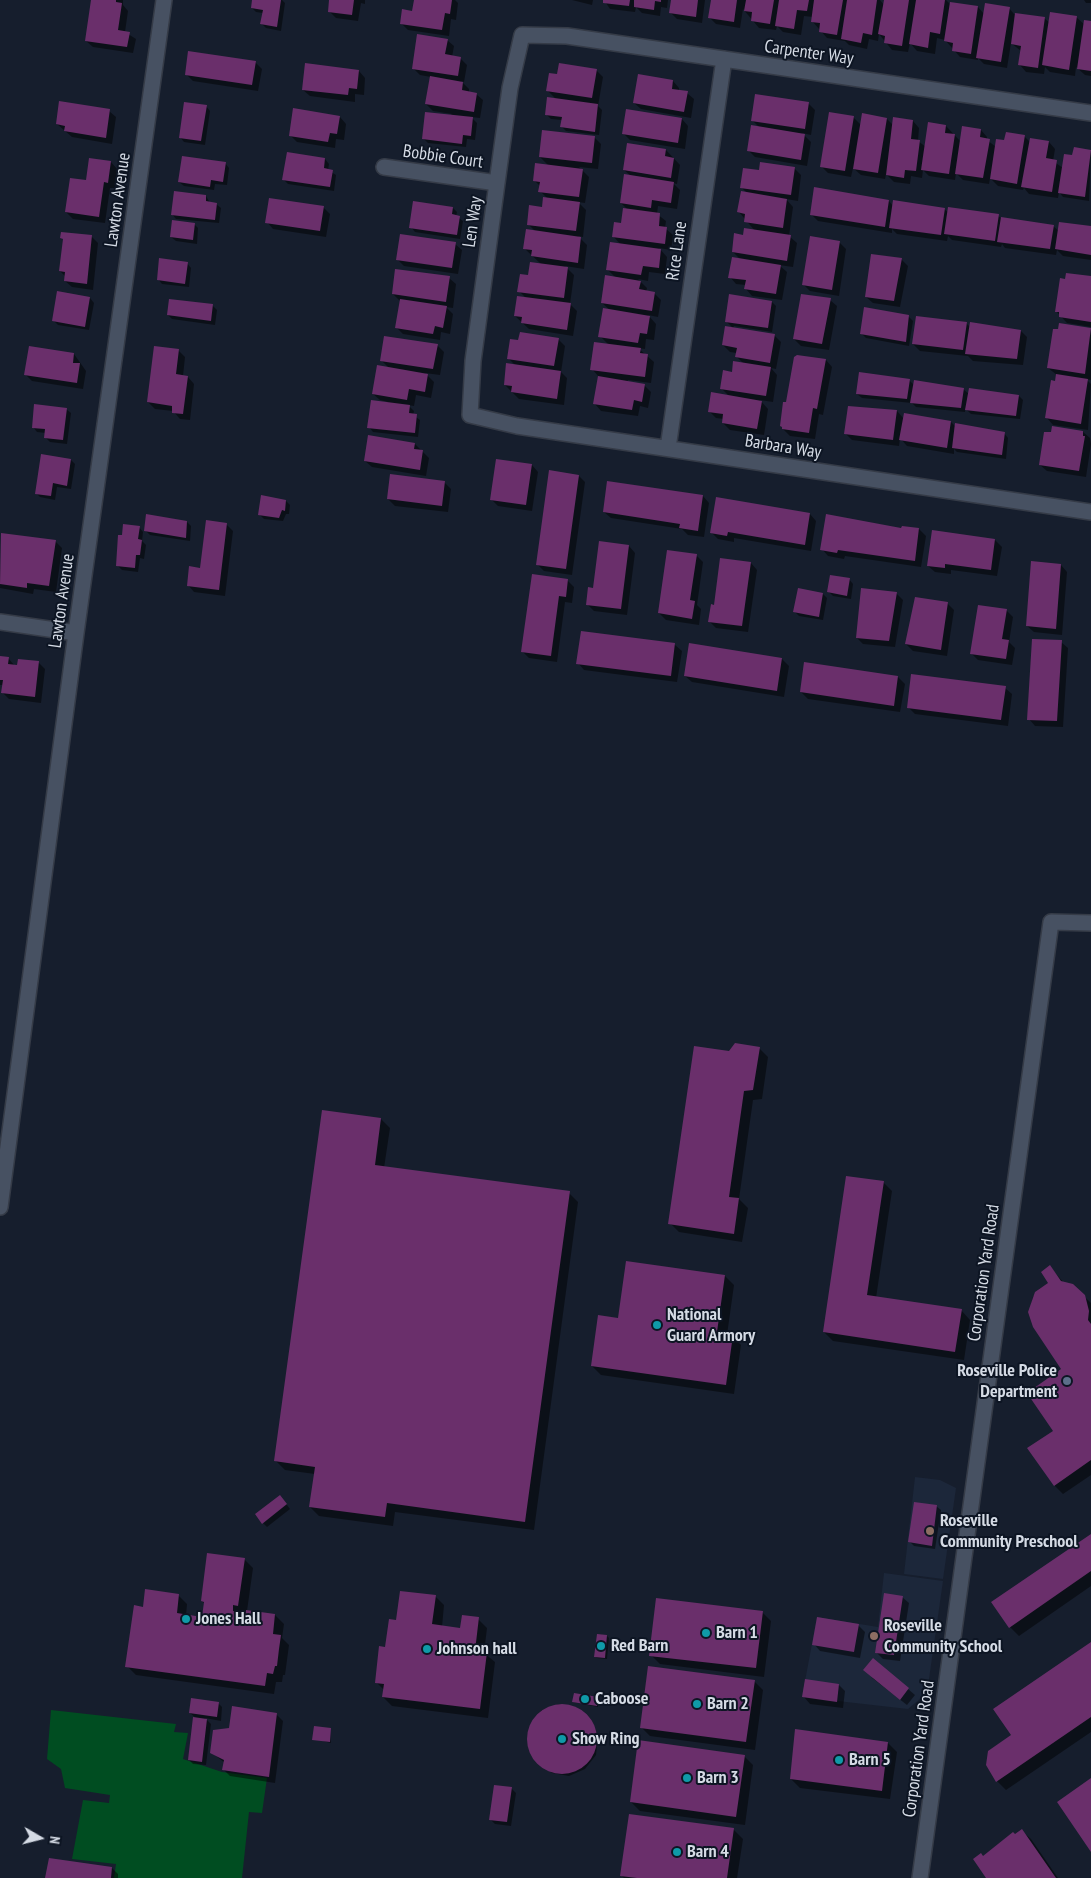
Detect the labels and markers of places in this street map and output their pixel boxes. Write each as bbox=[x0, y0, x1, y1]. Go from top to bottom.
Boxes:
place label: National Guard Armory bbox=[667, 1304, 755, 1346]
marker: National Guard Armory bbox=[651, 1319, 663, 1331]
place label: Roseville Police Department bbox=[957, 1360, 1057, 1402]
marker: Roseville Police Department bbox=[1061, 1375, 1073, 1387]
place label: Roseville Community Preschool bbox=[940, 1510, 1078, 1552]
marker: Roseville Community Preschool bbox=[924, 1525, 936, 1537]
place label: Jones Hall bbox=[196, 1608, 261, 1630]
marker: Jones Hall bbox=[180, 1613, 192, 1625]
place label: Roseville Community School bbox=[884, 1615, 1002, 1658]
place label: Barn 1 bbox=[716, 1622, 758, 1644]
marker: Barn 1 bbox=[700, 1627, 712, 1639]
marker: Roseville Community School bbox=[868, 1630, 880, 1642]
place label: Red Barn bbox=[611, 1635, 668, 1657]
place label: Johnson hall bbox=[437, 1638, 517, 1660]
marker: Red Barn bbox=[595, 1640, 607, 1652]
marker: Johnson hall bbox=[421, 1643, 433, 1655]
place label: Caboose bbox=[595, 1688, 649, 1710]
marker: Caboose bbox=[579, 1693, 591, 1705]
place label: Barn 2 bbox=[707, 1693, 749, 1715]
marker: Barn 2 bbox=[691, 1698, 703, 1710]
place label: Show Ring bbox=[572, 1728, 639, 1750]
marker: Show Ring bbox=[556, 1733, 568, 1745]
place label: Barn 5 bbox=[849, 1749, 891, 1771]
marker: Barn 5 bbox=[833, 1754, 845, 1766]
place label: Barn 3 bbox=[697, 1767, 739, 1789]
marker: Barn 3 bbox=[681, 1772, 693, 1784]
place label: Barn 4 bbox=[687, 1841, 729, 1863]
marker: Barn 4 bbox=[671, 1846, 683, 1858]

